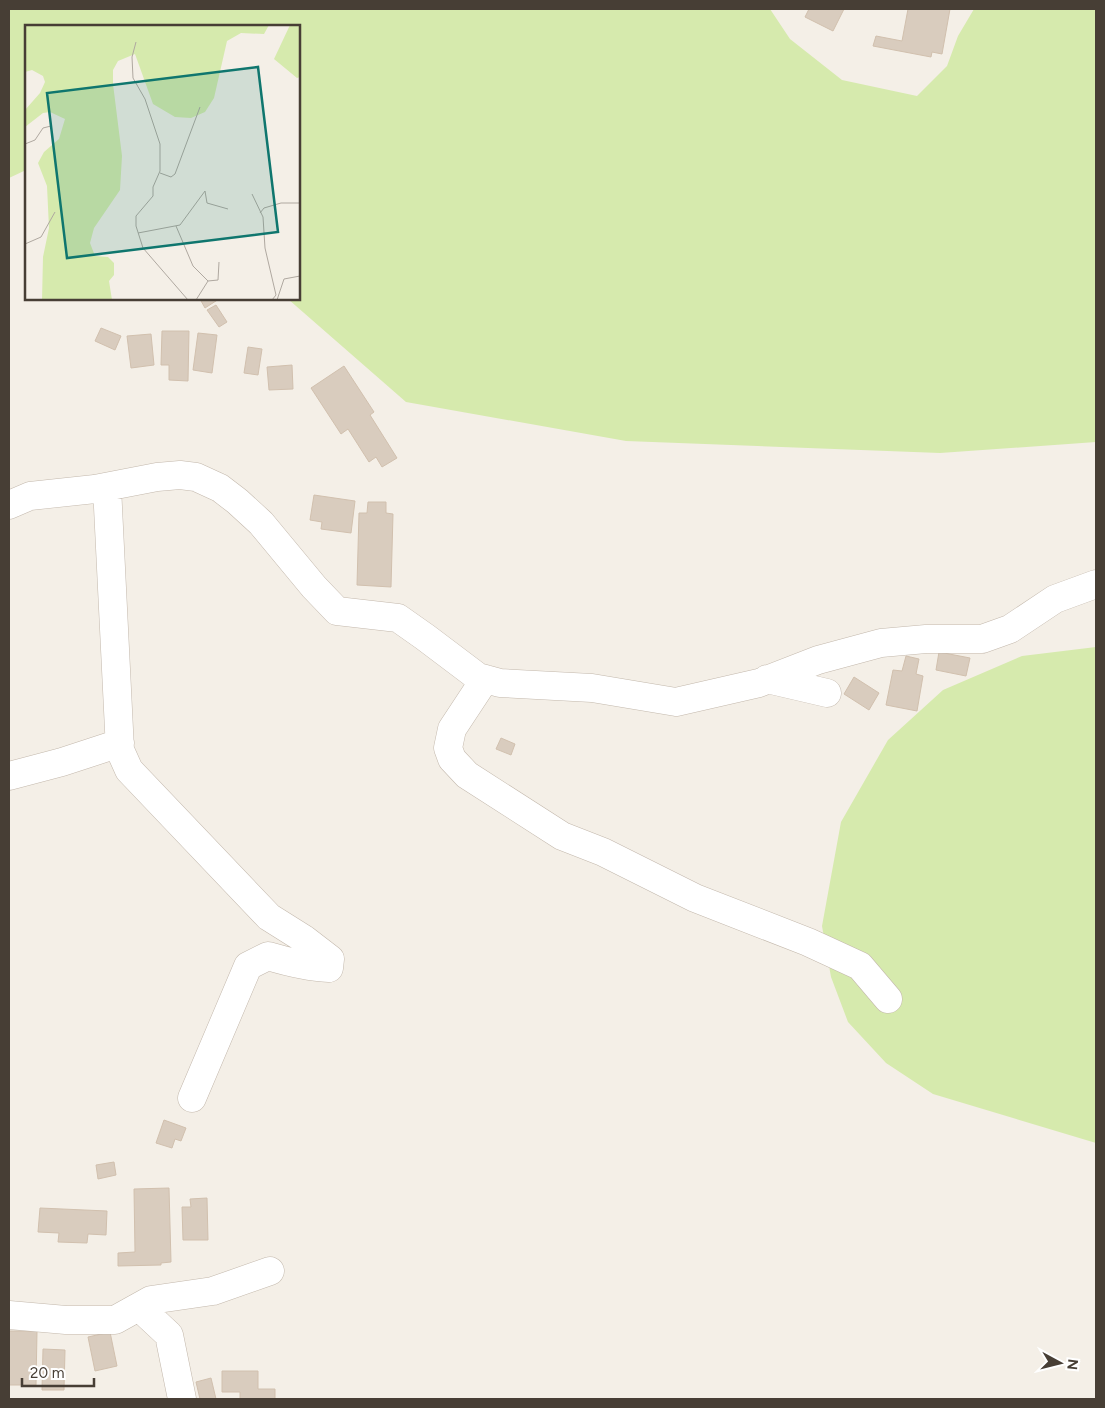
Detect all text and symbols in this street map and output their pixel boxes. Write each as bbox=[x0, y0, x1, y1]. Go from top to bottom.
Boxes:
inset map bbox=[25, 25, 300, 300]
north arrow bbox=[1035, 1338, 1085, 1388]
scale bar bbox=[22, 1356, 95, 1388]
text: N bbox=[1063, 1358, 1082, 1371]
text: 20 m bbox=[30, 1364, 64, 1382]

